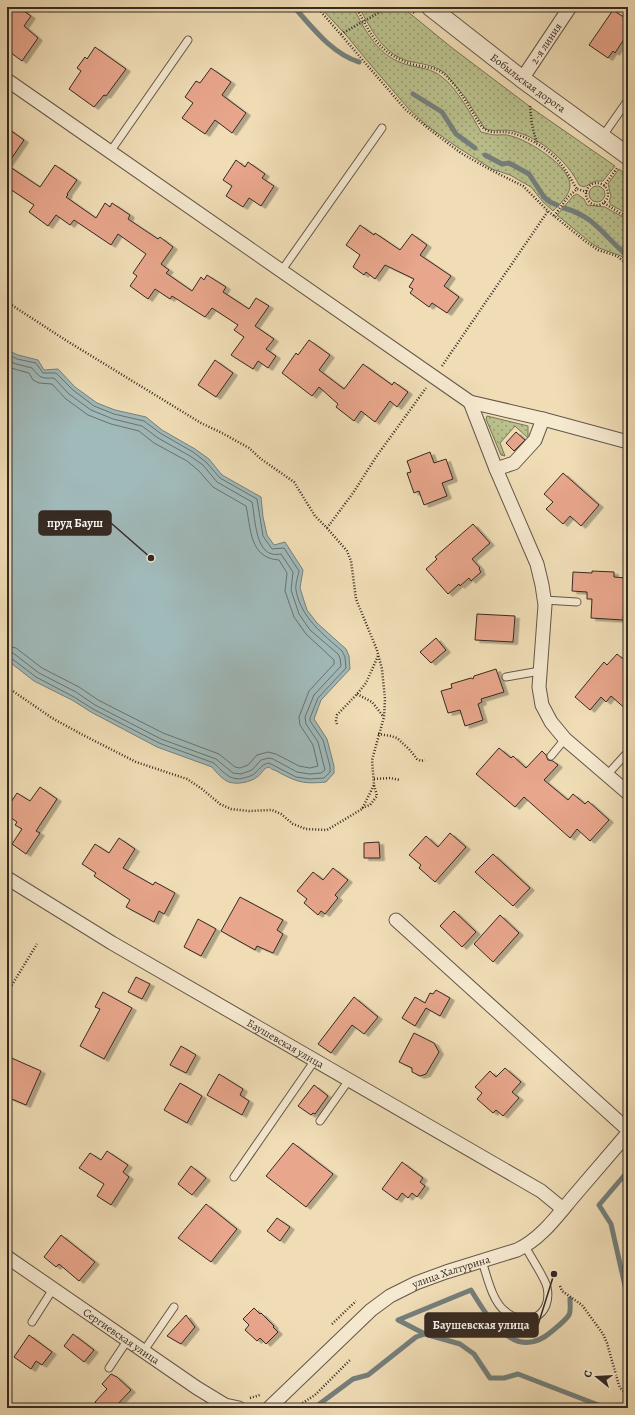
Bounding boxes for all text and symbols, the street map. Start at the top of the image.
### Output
street label: 2-я линия [527,20,565,67]
street label: Бобыльская дорога [487,50,569,117]
callout: пруд Бауш [39,511,111,535]
text: пруд Бауш [47,515,103,531]
street label: Баушевская улица [244,1016,327,1072]
street label: улица Халтурина [408,1252,493,1292]
street label: Сергиевская улица [80,1305,163,1368]
callout: Баушевская улица [425,1313,538,1337]
text: Баушевская улица [432,1317,530,1333]
north arrow [577,1357,617,1397]
text: С [580,1368,596,1380]

